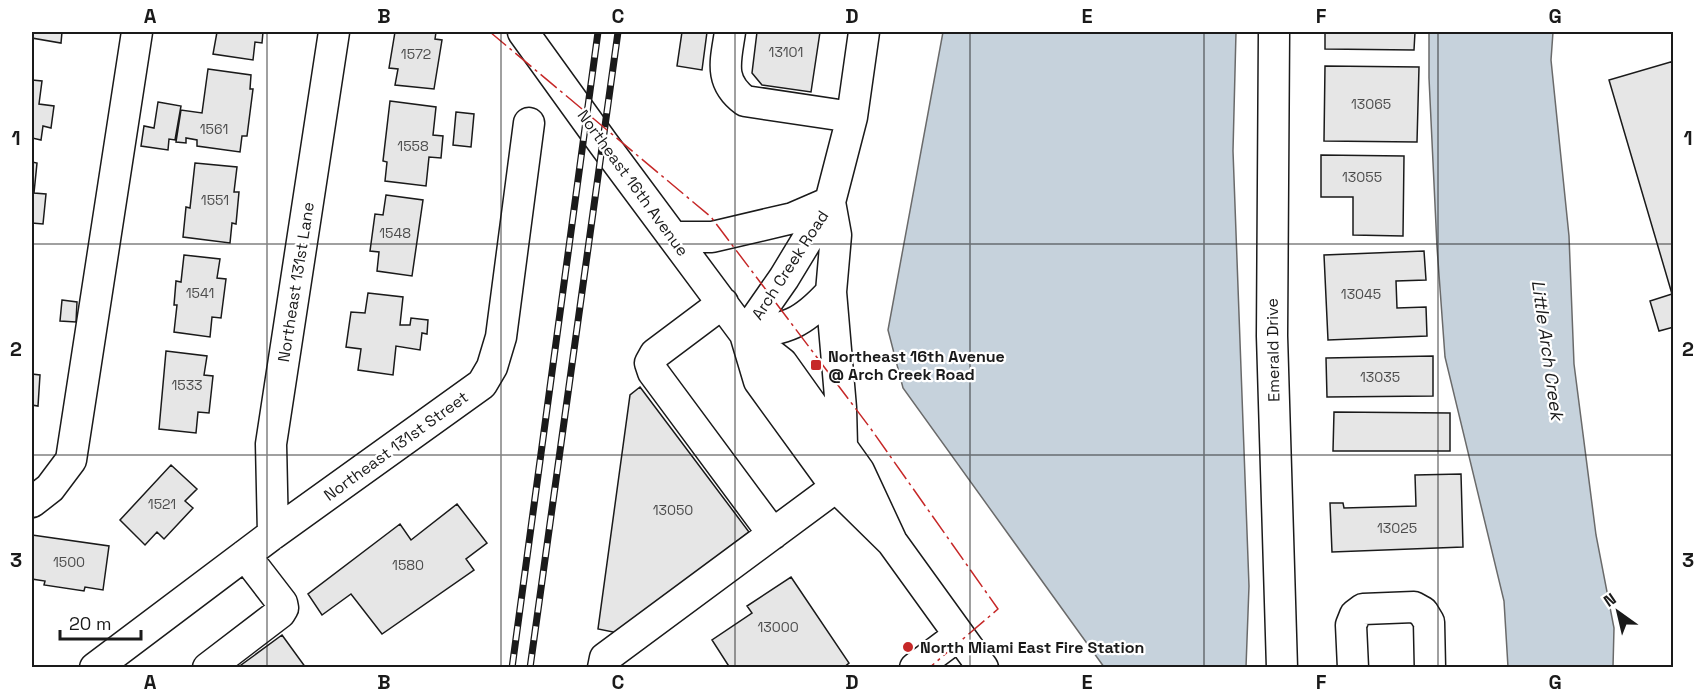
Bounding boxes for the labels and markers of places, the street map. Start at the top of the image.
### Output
place label: Northeast 16th Avenue @ Arch Creek Road [828,346,1005,385]
marker: Northeast 16th Avenue @ Arch Creek Road [809,358,823,372]
place label: North Miami East Fire Station [920,637,1144,658]
marker: North Miami East Fire Station [901,640,915,654]

